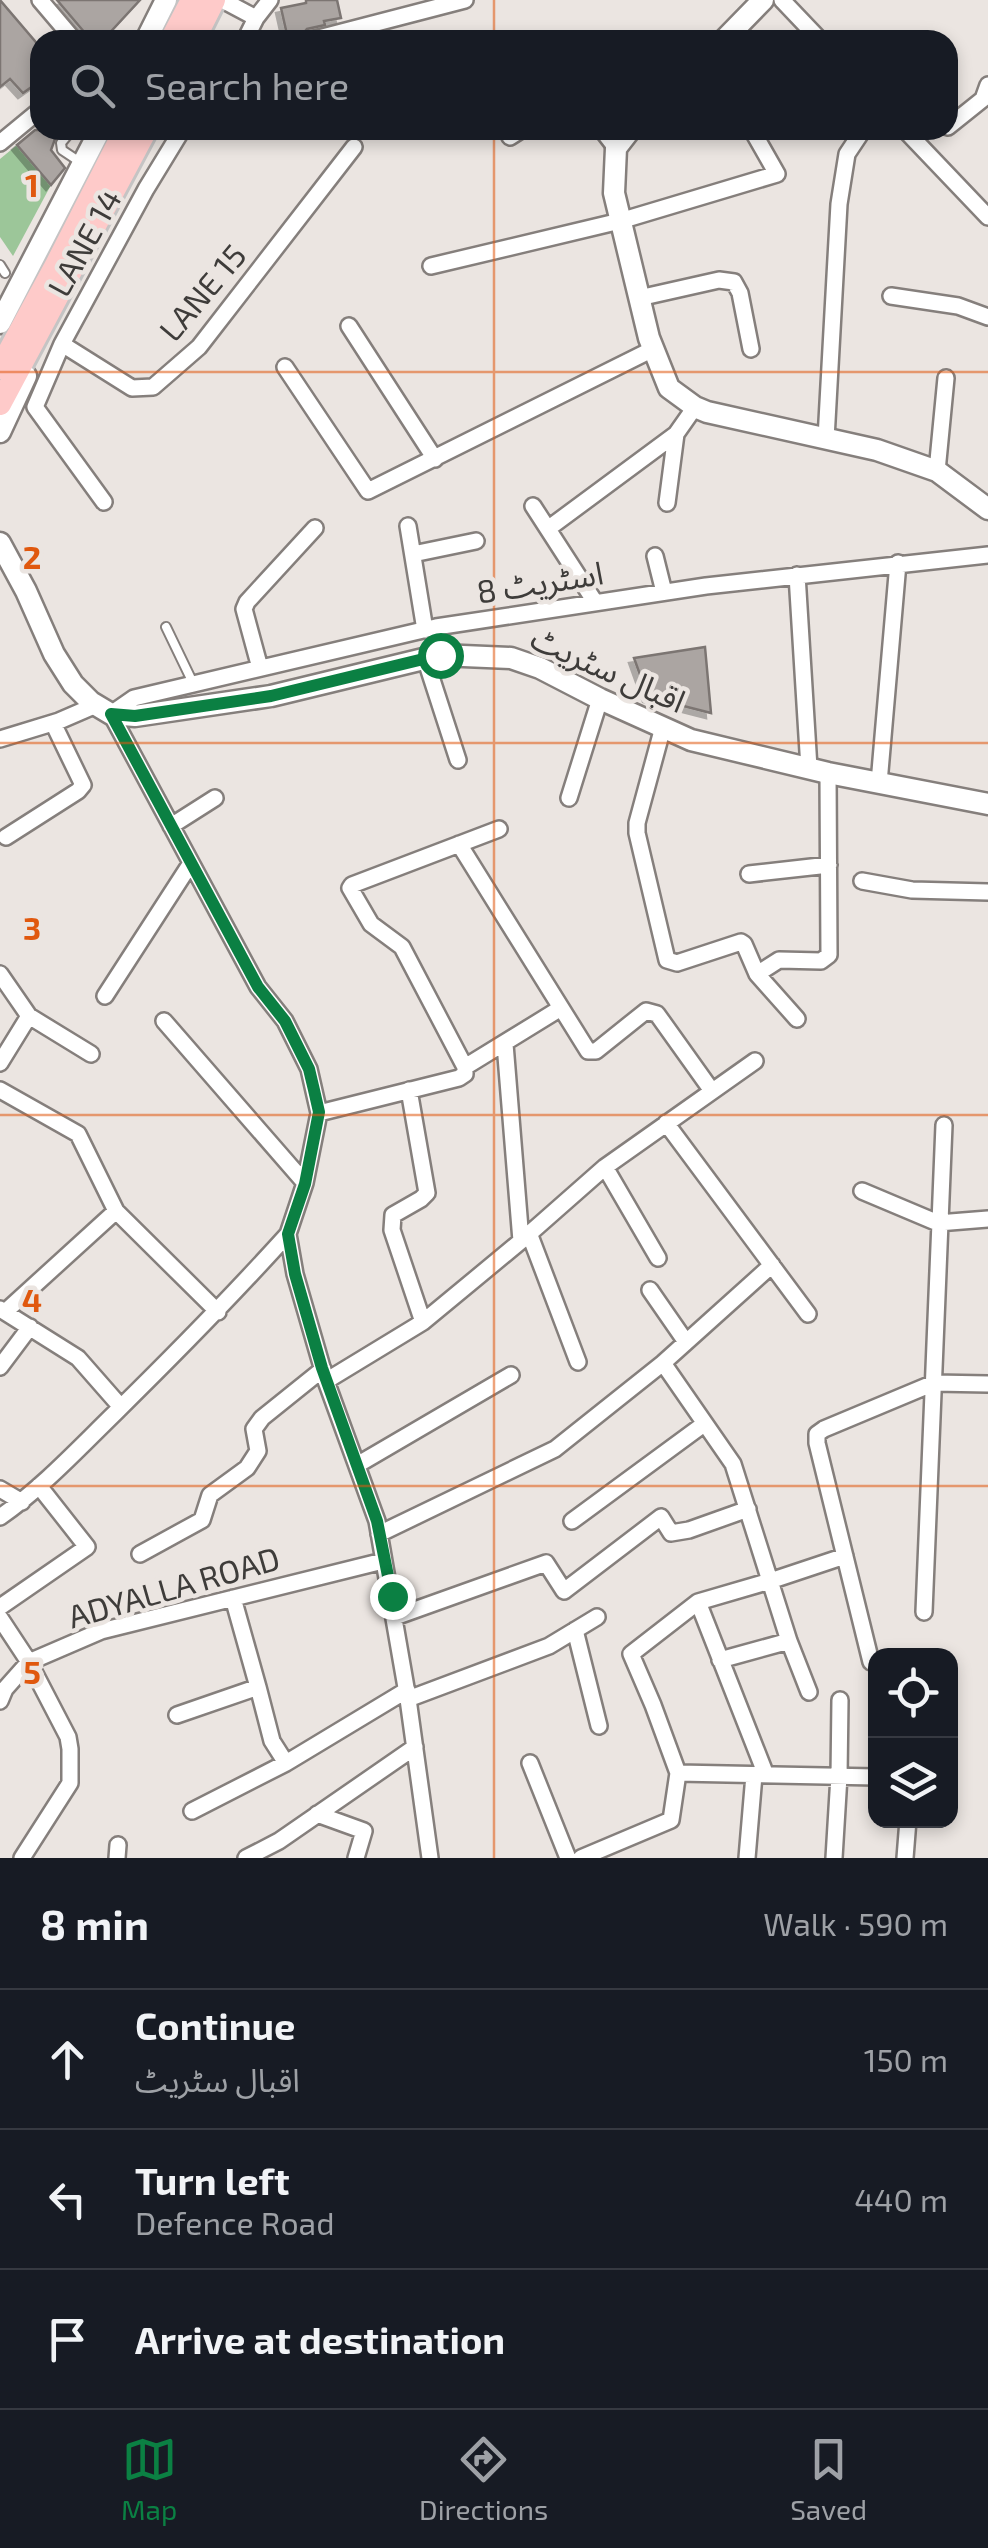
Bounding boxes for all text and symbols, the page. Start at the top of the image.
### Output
search box [30,30,958,140]
icon: search [65,58,120,113]
text: Search here [145,62,349,108]
text: 1 [25,165,39,203]
street label: LANE 14 [38,182,128,302]
street label: LANE 15 [150,236,253,348]
text: 2 [23,537,41,575]
street label: اسٹریٹ 8 [474,552,606,612]
street label: اقبال سٹریٹ [525,617,692,721]
route start [418,633,464,679]
text: 3 [23,908,41,946]
text: 4 [22,1280,42,1318]
street label: ADYALLA ROAD [63,1538,284,1634]
route end [370,1574,416,1620]
map controls [868,1648,958,1828]
button: locate [868,1648,958,1738]
text: 5 [23,1652,41,1690]
button: layers [868,1738,958,1828]
text: 8 min [40,1898,149,1948]
text: Walk · 590 m [763,1904,948,1942]
text: Continue [135,2002,295,2048]
icon: ahead [40,2032,95,2087]
text: 150 m [864,2040,948,2078]
text: اقبال سٹریٹ [135,2060,300,2098]
text: Turn left [135,2157,290,2203]
icon: left [40,2172,95,2227]
text: 440 m [854,2180,948,2218]
text: Defence Road [135,2203,335,2241]
icon: arrive [40,2312,95,2367]
text: Arrive at destination [135,2316,505,2362]
tab: Map [121,2432,177,2526]
tab: Directions [419,2432,548,2526]
tab: Saved [790,2432,867,2526]

